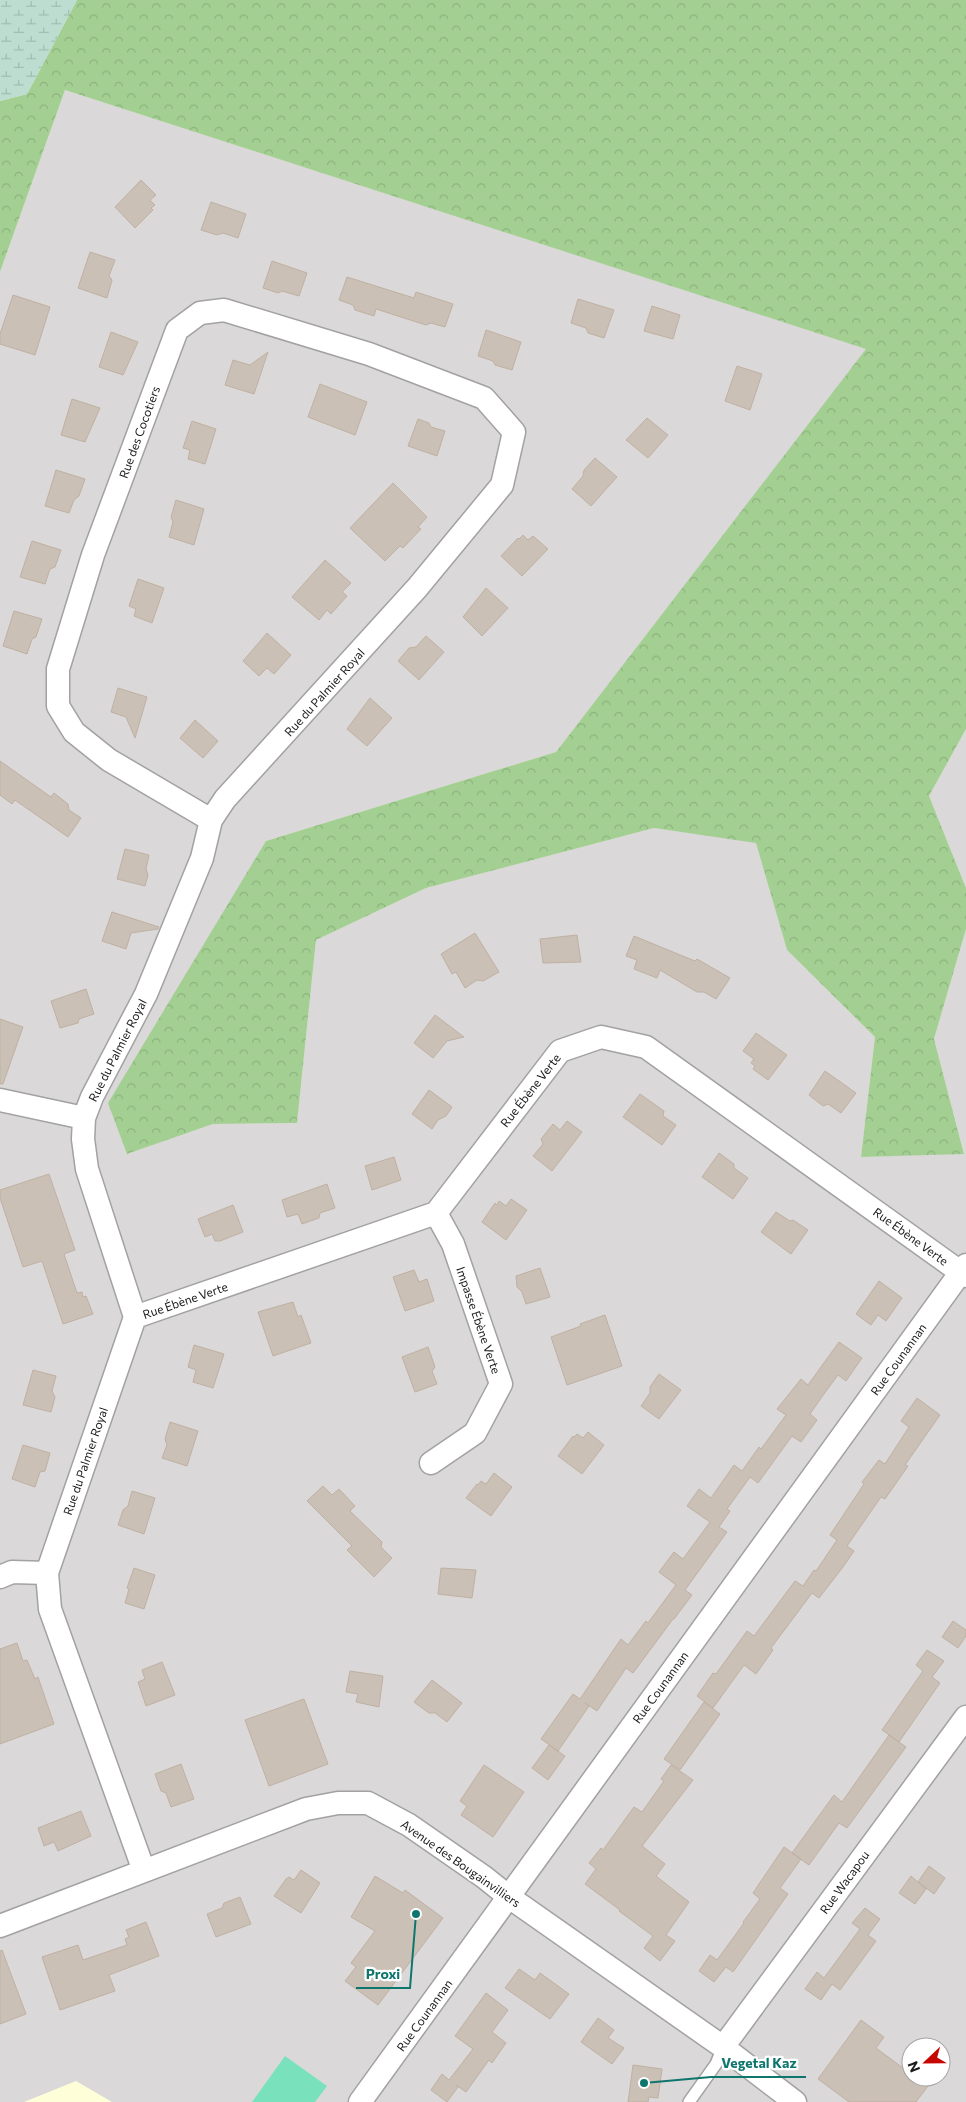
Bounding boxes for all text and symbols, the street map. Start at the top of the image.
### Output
street label: Rue des Cocotiers [116,384,162,480]
street label: Rue du Palmier Royal [281,645,367,739]
street label: Rue du Palmier Royal [85,996,149,1104]
street label: Rue Ébène Verte [497,1051,563,1129]
street label: Rue Ébène Verte [871,1204,951,1268]
street label: Impasse Ébène Verte [454,1265,504,1375]
street label: Rue Ébène Verte [141,1279,229,1321]
street label: Rue Counannan [867,1320,929,1398]
street label: Rue du Palmier Royal [60,1405,110,1517]
street label: Rue Counannan [629,1648,691,1726]
street label: Avenue des Bougainvilliers [399,1816,523,1910]
street label: Rue Wacapou [816,1848,872,1916]
callout: Proxi [356,1959,410,1988]
text: Proxi [366,1965,400,1982]
street label: Rue Counannan [393,1976,455,2054]
north arrow [901,2037,951,2087]
callout: Vegetal Kaz [711,2048,806,2077]
text: Vegetal Kaz [721,2054,797,2071]
text: N [904,2059,923,2075]

